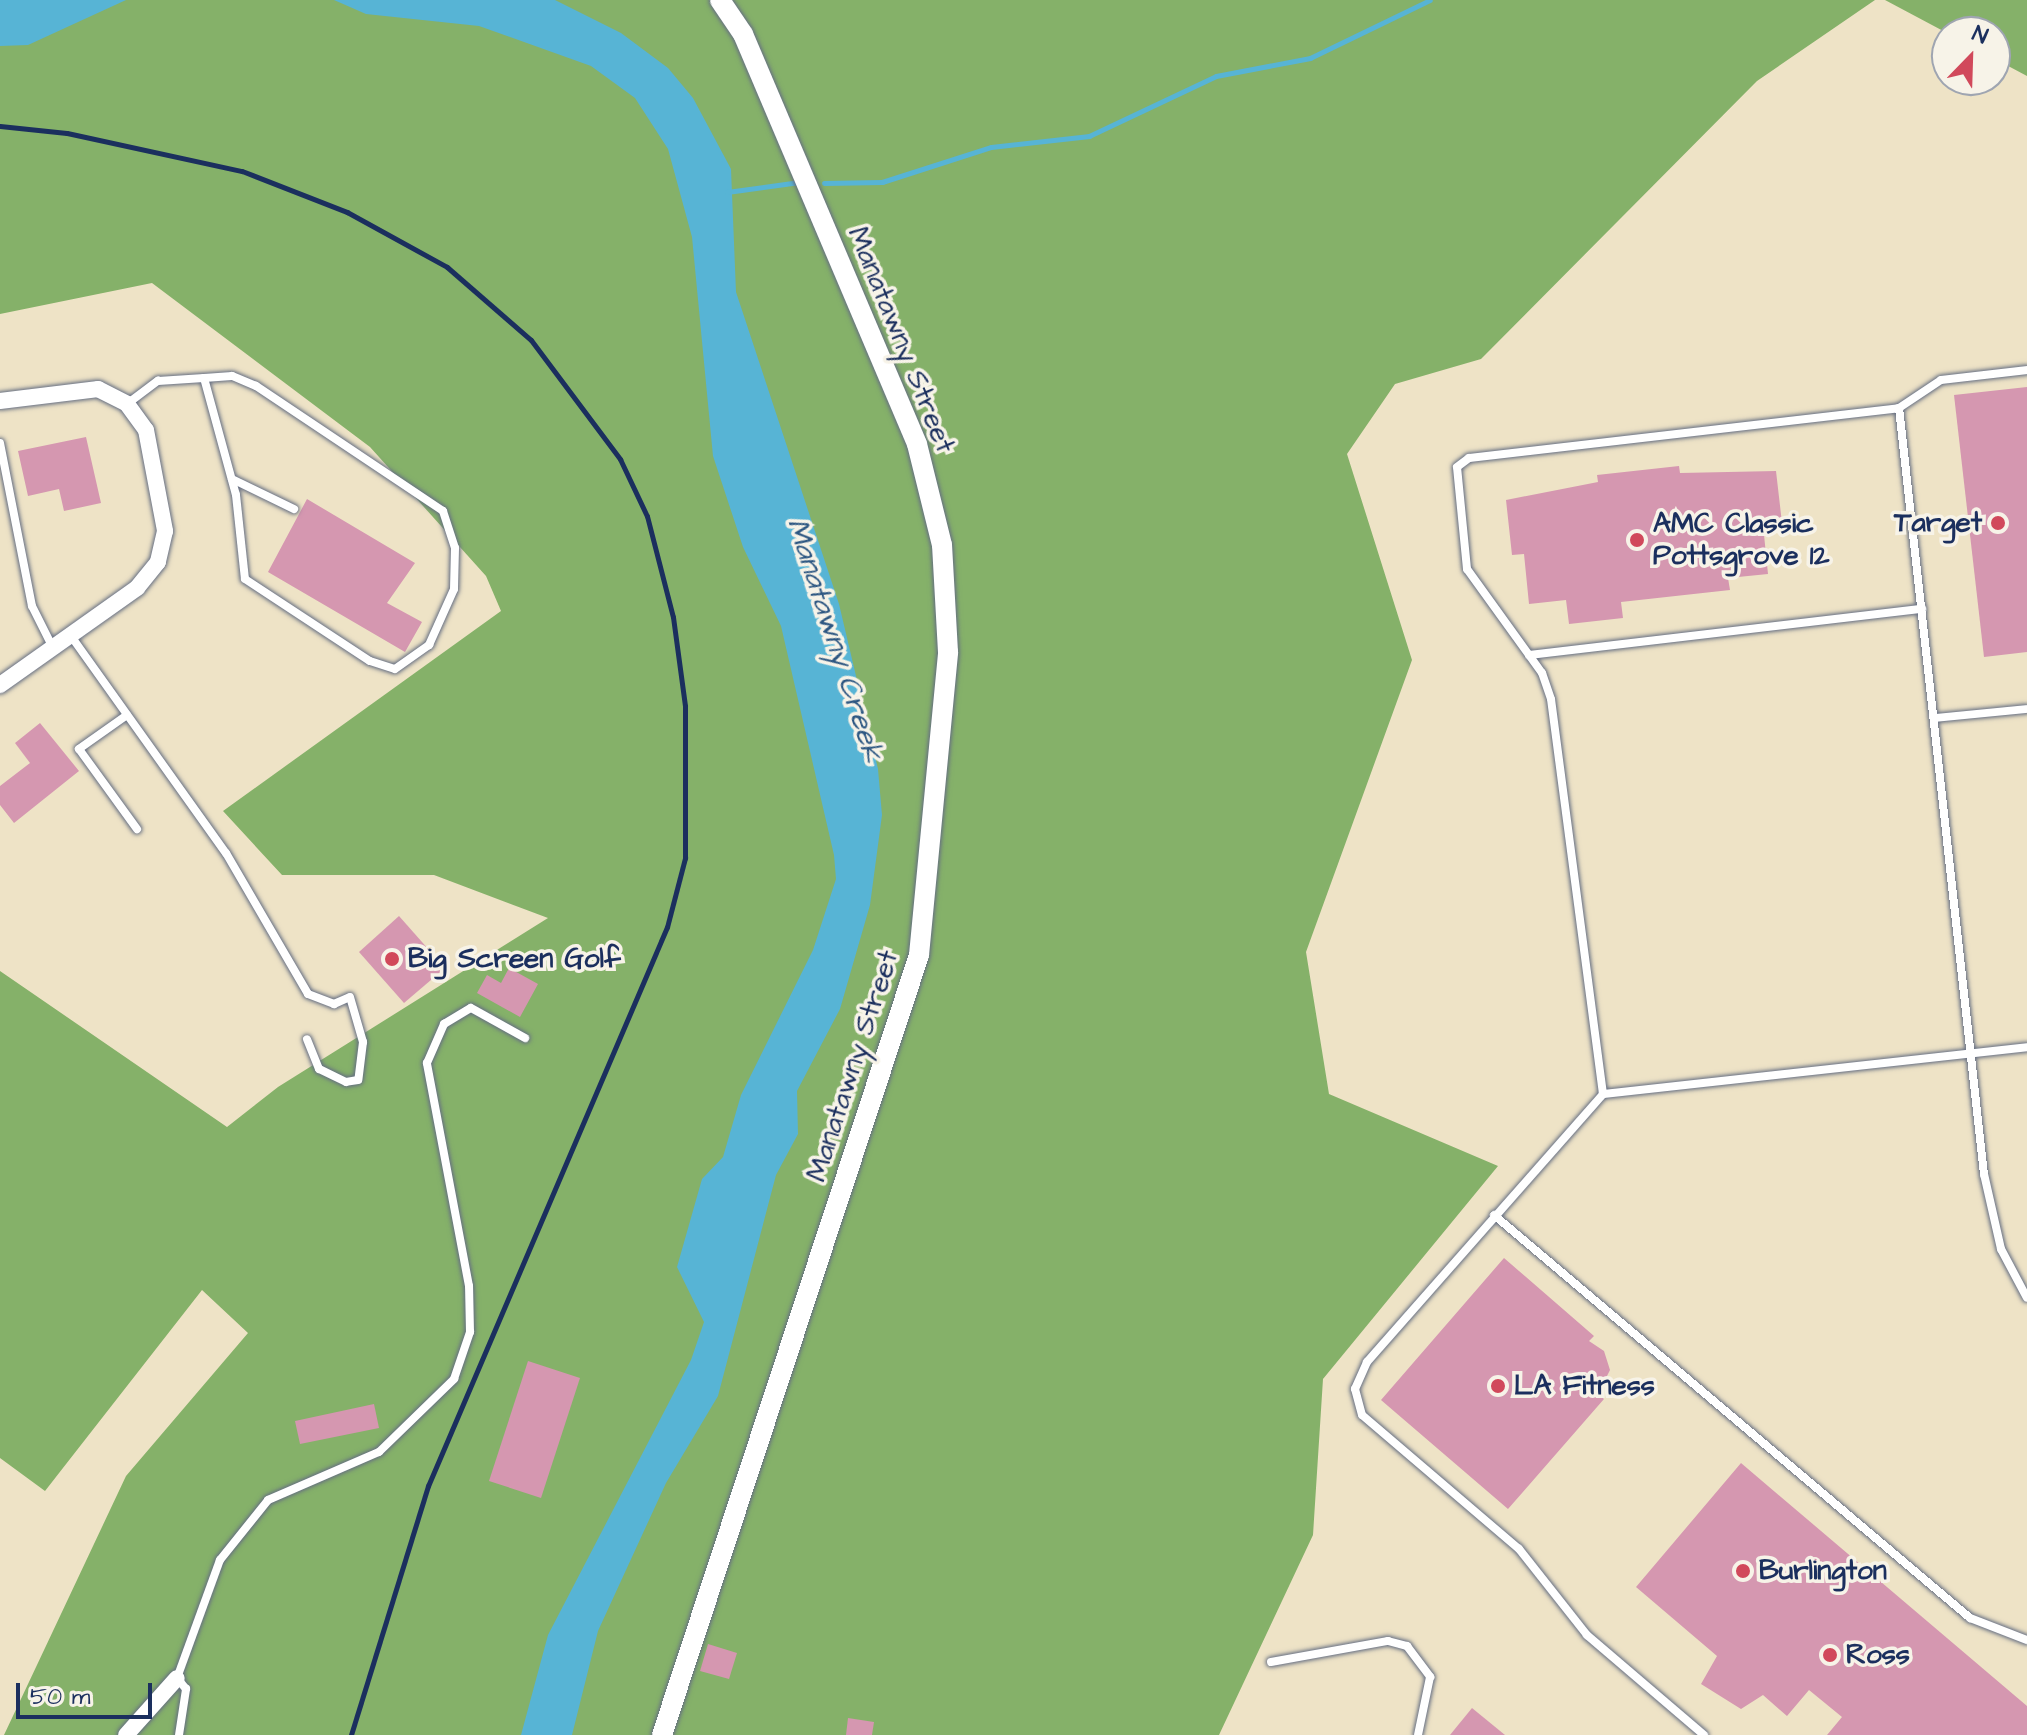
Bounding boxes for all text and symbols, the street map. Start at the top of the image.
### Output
north arrow [1931,16,2011,96]
text: N [1967,18,1992,52]
street label: Manatawny Street [840,222,962,458]
place label: Target [1894,506,1982,540]
place label: AMC Classic Pottsgrove 12 [1653,507,1829,573]
water label: Manatawny Creek [779,514,891,766]
marker: Target [1989,514,2007,532]
marker: AMC Classic Pottsgrove 12 [1628,531,1646,549]
place label: Big Screen Golf [408,942,621,976]
street label: Manatawny Street [800,946,906,1186]
marker: Big Screen Golf [383,950,401,968]
place label: LA Fitness [1514,1369,1655,1403]
marker: LA Fitness [1489,1377,1507,1395]
place label: Burlington [1759,1554,1887,1588]
marker: Burlington [1734,1562,1752,1580]
place label: Ross [1846,1638,1910,1672]
marker: Ross [1821,1646,1839,1664]
scale bar [20,1667,156,1717]
text: 50 m [30,1680,90,1714]

